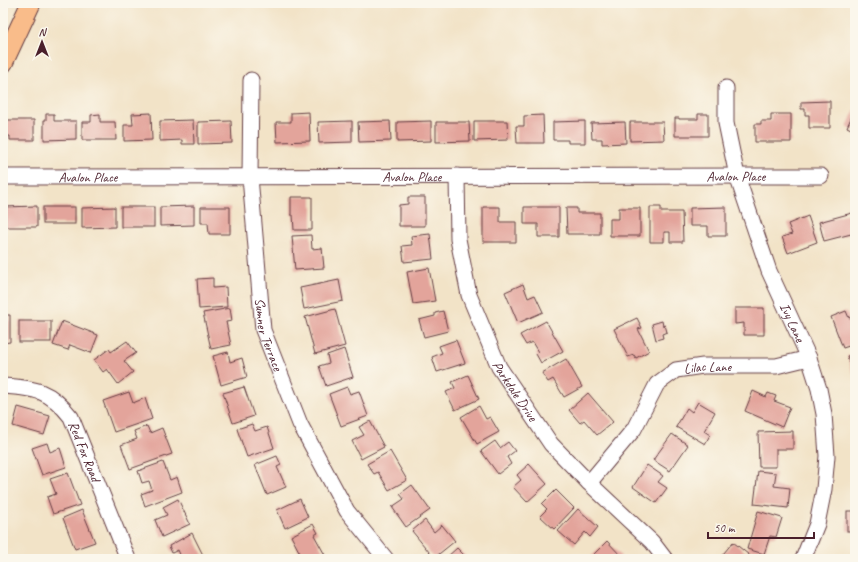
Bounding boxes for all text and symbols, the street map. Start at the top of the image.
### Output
north arrow [22,22,62,62]
text: N [39,25,48,39]
street label: Avalon Place [383,168,443,186]
street label: Avalon Place [707,168,767,185]
street label: Avalon Place [59,169,119,186]
street label: Sumner Terrace [251,297,287,375]
street label: Ivy Lane [776,300,809,346]
street label: Lilac Lane [682,358,733,378]
street label: Parkdale Drive [489,359,542,426]
street label: Red Fox Road [65,419,105,486]
scale bar [708,514,814,540]
text: 50 m [714,520,736,536]

